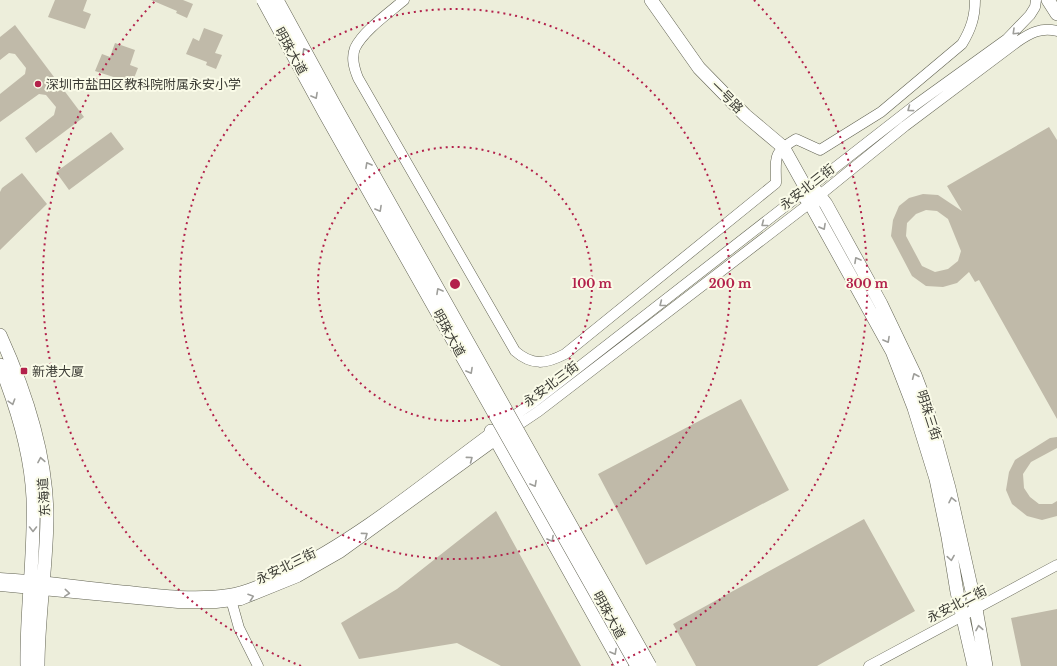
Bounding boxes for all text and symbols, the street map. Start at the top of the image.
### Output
street label: 明珠大道 [271,24,311,78]
one-way arrow [1012,27,1020,35]
one-way arrow [302,48,310,56]
place label: 深圳市盐田区教科院附属永安小学 [46,76,241,93]
street label: 一号路 [707,77,747,117]
marker: 深圳市盐田区教科院附属永安小学 [33,79,43,89]
one-way arrow [311,91,318,99]
one-way arrow [908,104,915,111]
street label: 永安北三街 [776,160,838,214]
one-way arrow [366,162,373,169]
one-way arrow [374,205,382,212]
one-way arrow [762,219,769,226]
one-way arrow [818,223,825,230]
one-way arrow [854,257,862,264]
text: 100 m [572,276,613,291]
text: 200 m [709,276,752,291]
text: 300 m [846,276,889,291]
centre of rings [448,277,462,291]
one-way arrow [436,287,443,295]
one-way arrow [659,299,666,306]
street label: 明珠大道 [429,306,469,360]
one-way arrow [882,336,889,343]
street label: 永安北三街 [520,358,582,410]
place label: 新港大厦 [32,363,84,380]
marker: 新港大厦 [19,366,29,376]
one-way arrow [466,367,473,374]
one-way arrow [912,372,920,379]
street label: 明珠三街 [913,388,945,442]
one-way arrow [7,398,16,405]
one-way arrow [466,456,473,463]
one-way arrow [37,457,45,463]
street label: 东海道 [34,477,54,517]
one-way arrow [530,480,537,487]
one-way arrow [948,497,957,504]
one-way arrow [29,526,37,532]
one-way arrow [361,533,368,540]
one-way arrow [547,535,554,542]
street label: 永安北三街 [253,544,319,588]
one-way arrow [946,555,955,561]
street label: 永安北二街 [924,582,990,626]
one-way arrow [64,588,70,597]
street label: 明珠大道 [589,588,629,642]
one-way arrow [248,593,255,602]
one-way arrow [975,624,984,631]
one-way arrow [610,648,617,656]

